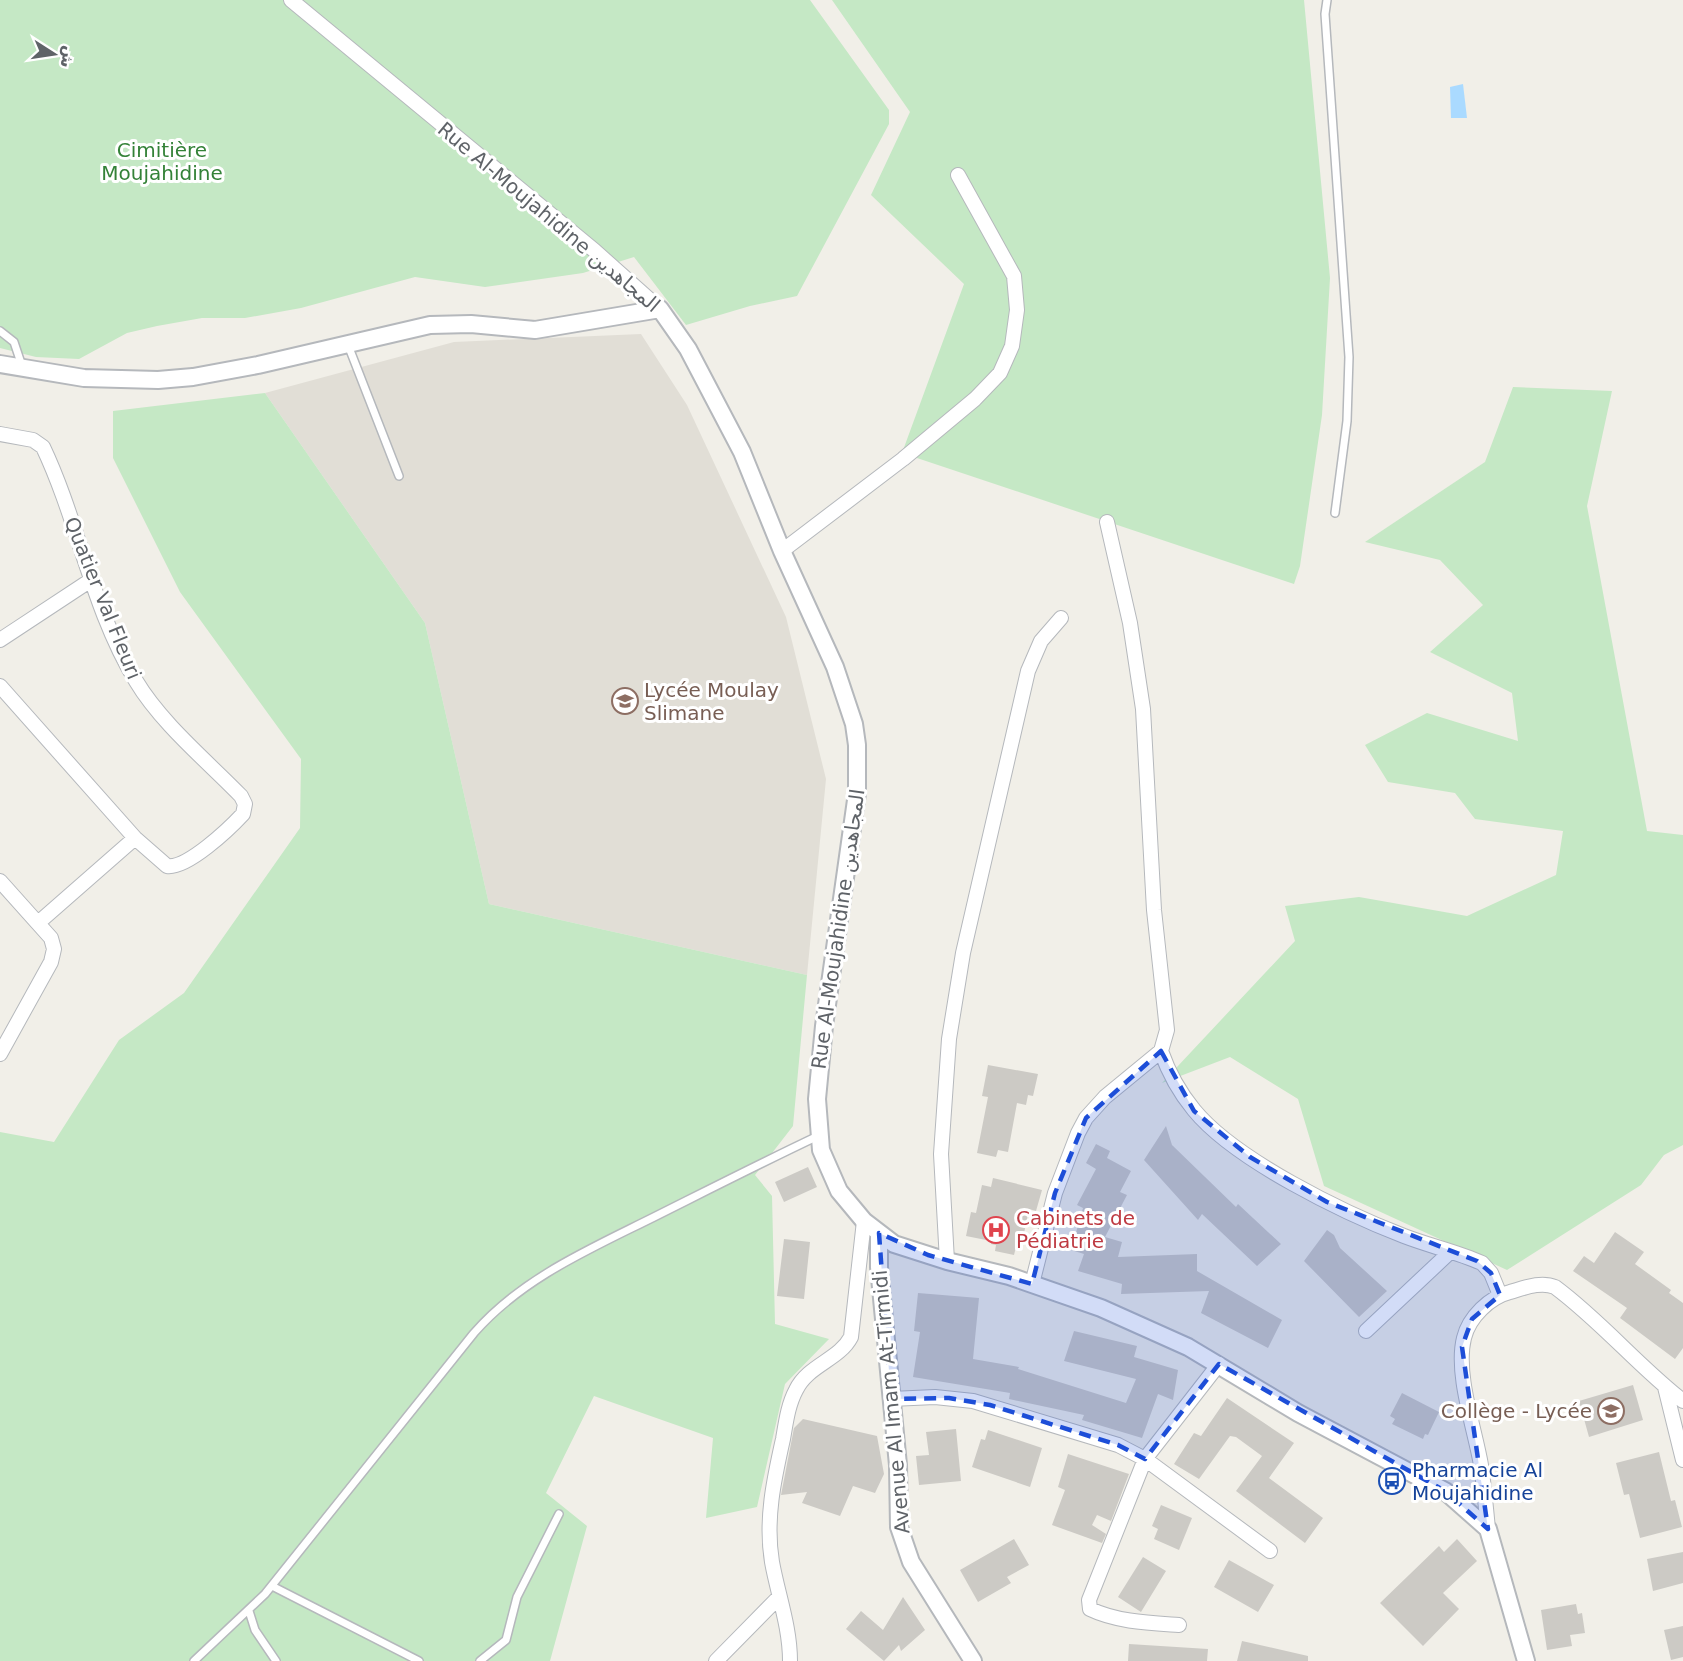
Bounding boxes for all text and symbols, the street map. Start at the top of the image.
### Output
north arrow [24,24,84,84]
text: ش [57,44,80,70]
street label: Rue Al-Moujahidine المجاهدين [433,117,665,317]
park label: Cimitière Moujahidine [101,138,223,185]
street label: Quatier Val Fleuri [59,513,147,683]
place label: Lycée Moulay Slimane [644,678,779,725]
school or university icon: Lycée Moulay Slimane [610,686,640,716]
street label: Rue Al-Moujahidine المجاهدين [806,787,870,1071]
place label: Cabinets de Pédiatrie [1016,1206,1135,1253]
hospital icon: Cabinets de Pédiatrie [981,1215,1011,1245]
street label: Avenue Al Imam At-Tirmidi [868,1269,914,1535]
school or university icon: Collège - Lycée [1596,1396,1626,1426]
place label: Collège - Lycée [1441,1399,1592,1423]
place label: Pharmacie Al Moujahidine [1412,1458,1543,1505]
bus stop icon: Pharmacie Al Moujahidine [1377,1466,1407,1496]

